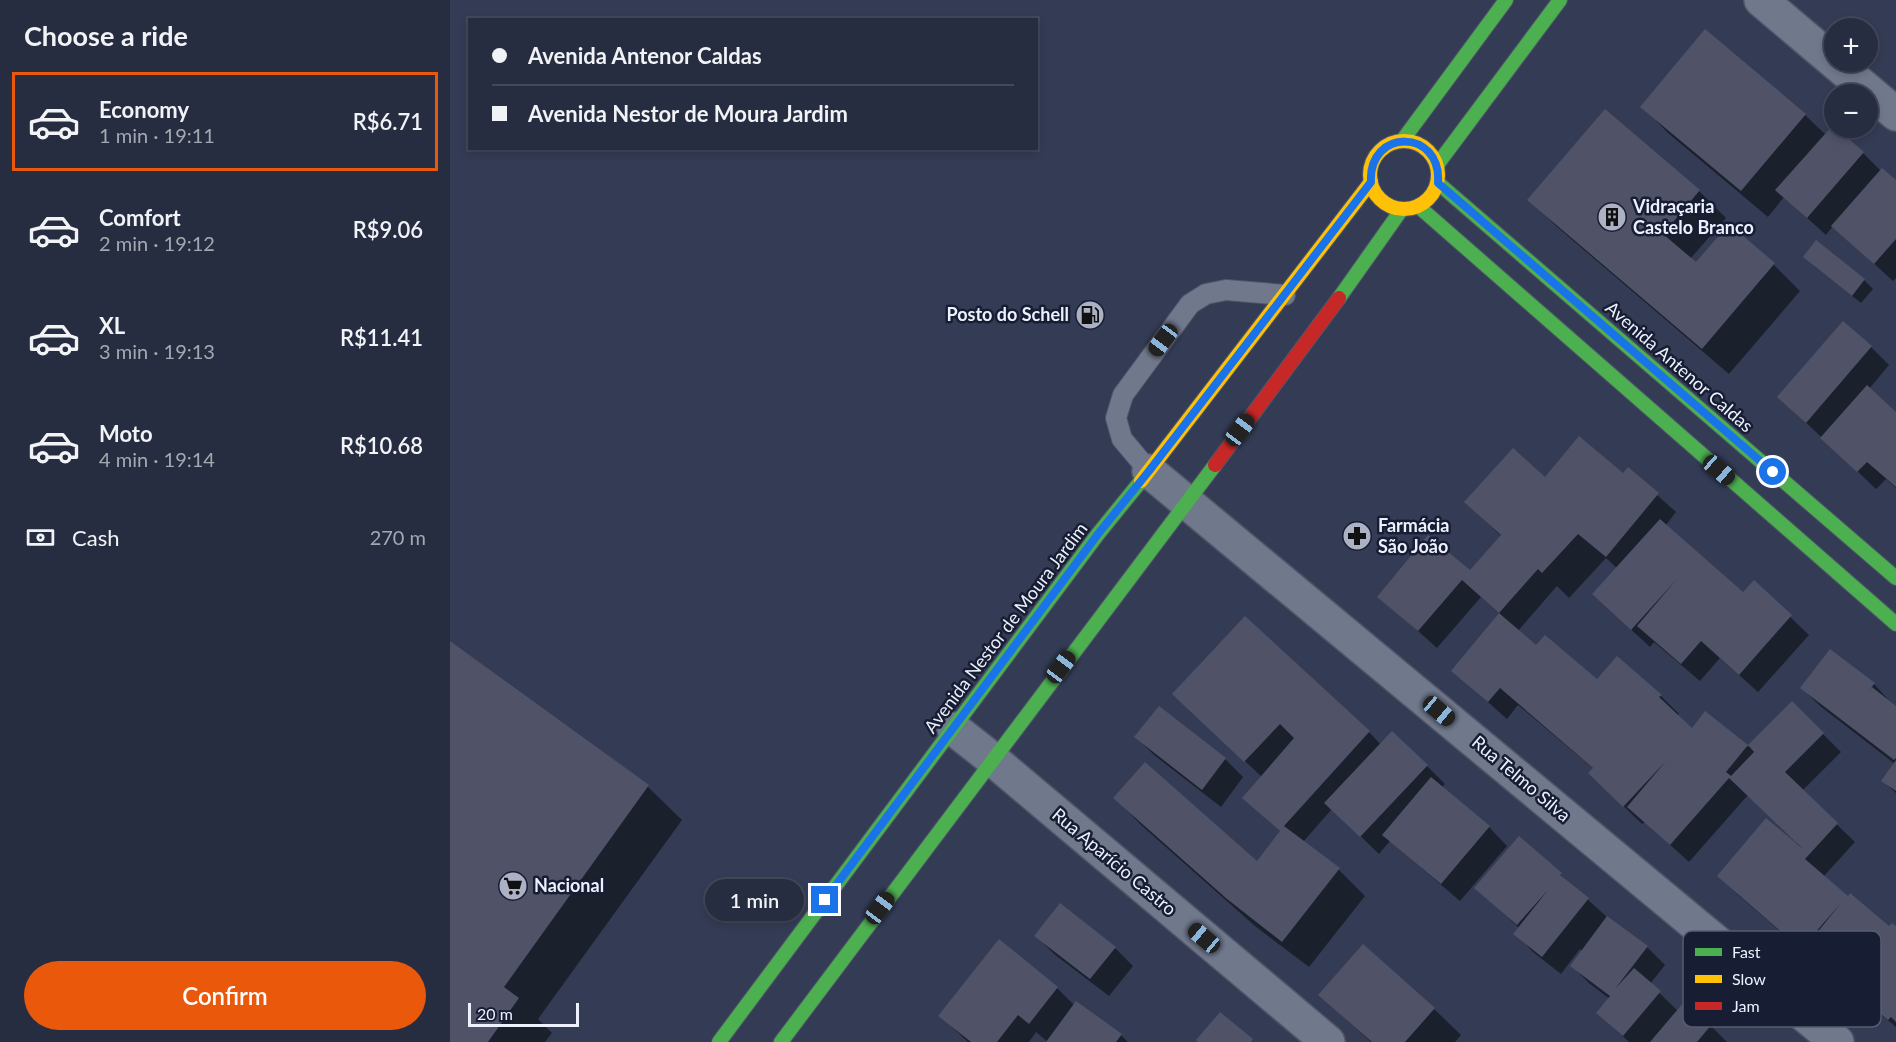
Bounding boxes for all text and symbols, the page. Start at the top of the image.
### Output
map controls [1824,18,1878,138]
button: + [1824,18,1878,72]
text: Choose a ride [24,19,188,52]
text: Avenida Antenor Caldas [528,42,762,69]
button: − [1824,84,1878,138]
icon: car [27,95,81,149]
text: Economy [99,96,189,123]
text: Avenida Nestor de Moura Jardim [528,100,848,127]
text: R$6.71 [353,108,423,135]
text: 1 min · 19:11 [99,123,215,147]
place label: Vidraçaria Castelo Branco [1632,195,1754,238]
building icon: Vidraçaria Castelo Branco [1596,201,1628,233]
icon: car [27,203,81,257]
text: Comfort [99,204,181,231]
text: R$9.06 [353,216,423,243]
text: 2 min · 19:12 [99,231,215,255]
street label: Avenida Antenor Caldas [1601,296,1758,436]
fuel station icon: Posto do Schell [1074,299,1106,331]
place label: Posto do Schell [947,303,1069,325]
icon: car [27,311,81,365]
text: XL [99,312,125,339]
car [1145,320,1181,360]
text: R$11.41 [340,324,423,351]
text: 3 min · 19:13 [99,339,215,363]
car [1222,410,1258,450]
icon: car [27,419,81,473]
text: Moto [99,420,153,447]
text: R$10.68 [340,432,423,459]
text: 4 min · 19:14 [99,447,215,471]
car [1700,451,1738,489]
route start [1759,458,1786,485]
place label: Farmácia São João [1378,514,1449,557]
street label: Avenida Nestor de Moura Jardim [919,518,1092,737]
pharmacy icon: Farmácia São João [1341,520,1373,552]
icon: cash [24,521,57,554]
text: Cash [72,524,119,551]
text: 270 m [370,525,426,549]
car [1043,647,1079,687]
car [1419,693,1459,729]
street label: Rua Telmo Silva [1468,731,1575,826]
street label: Rua Aparício Castro [1048,803,1181,920]
supermarket icon: Nacional [497,870,529,902]
place label: Nacional [534,874,604,896]
callout: 1 min [705,879,804,921]
route end [811,886,838,913]
text: 1 min [730,888,779,912]
car [862,888,898,928]
car [1184,920,1224,956]
legend [1683,931,1881,1027]
text: Fast [1732,942,1761,961]
button: Confirm [24,961,426,1030]
text: Slow [1732,969,1766,988]
text: Jam [1732,996,1760,1015]
scale bar [468,1000,579,1028]
text: 20 m [477,1004,513,1023]

